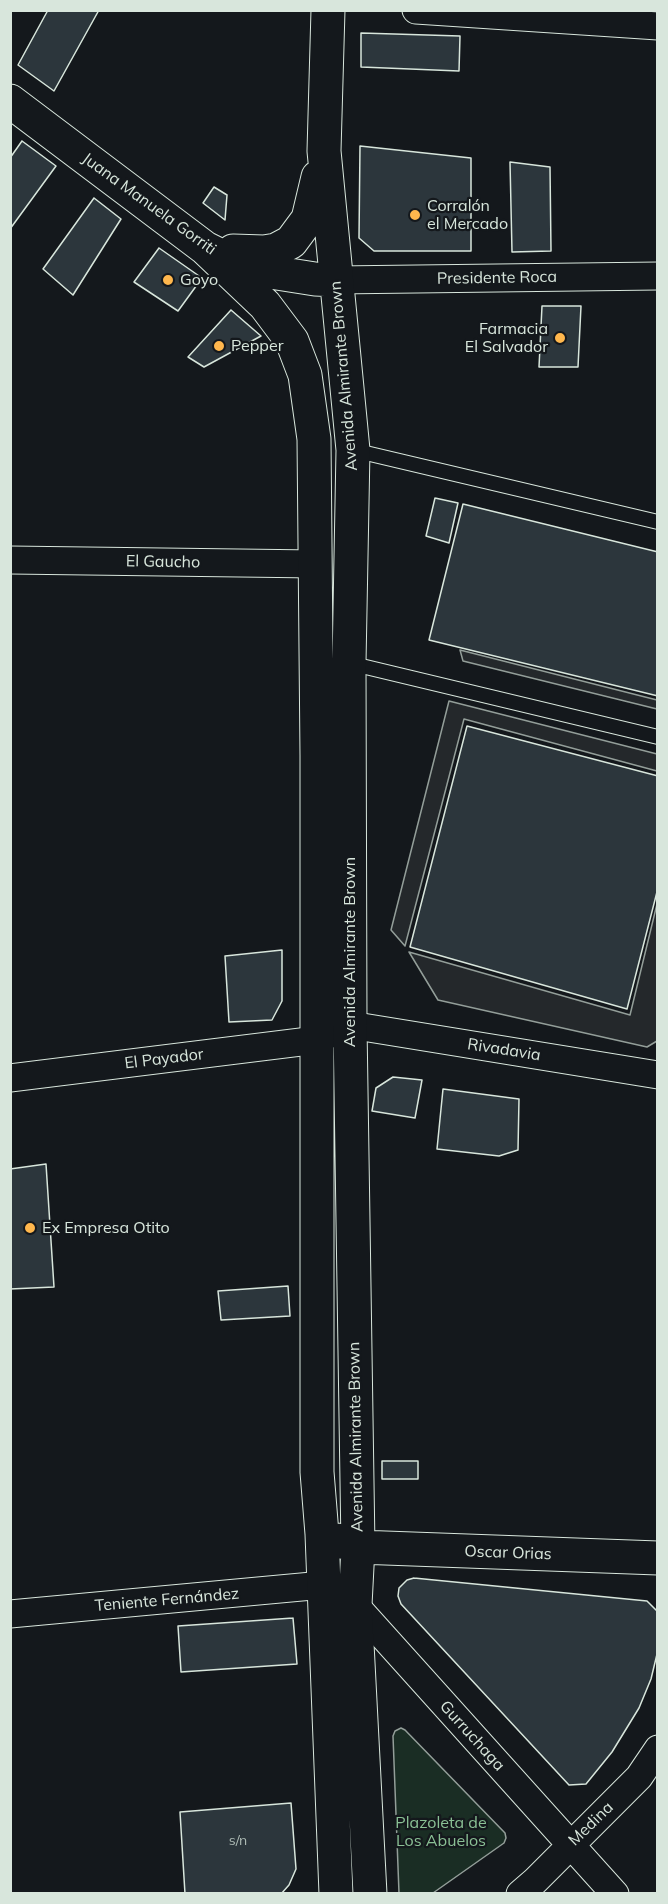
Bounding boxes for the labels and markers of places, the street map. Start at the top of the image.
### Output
place label: Corralón el Mercado [427,196,508,234]
marker: Corralón el Mercado [408,208,422,222]
place label: Goyo [180,270,218,290]
marker: Goyo [161,273,175,287]
place label: Farmacia El Salvador [465,319,548,357]
marker: Farmacia El Salvador [553,331,567,345]
place label: Pepper [231,336,283,356]
marker: Pepper [212,339,226,353]
place label: Ex Empresa Otito [42,1218,170,1238]
marker: Ex Empresa Otito [23,1221,37,1235]

